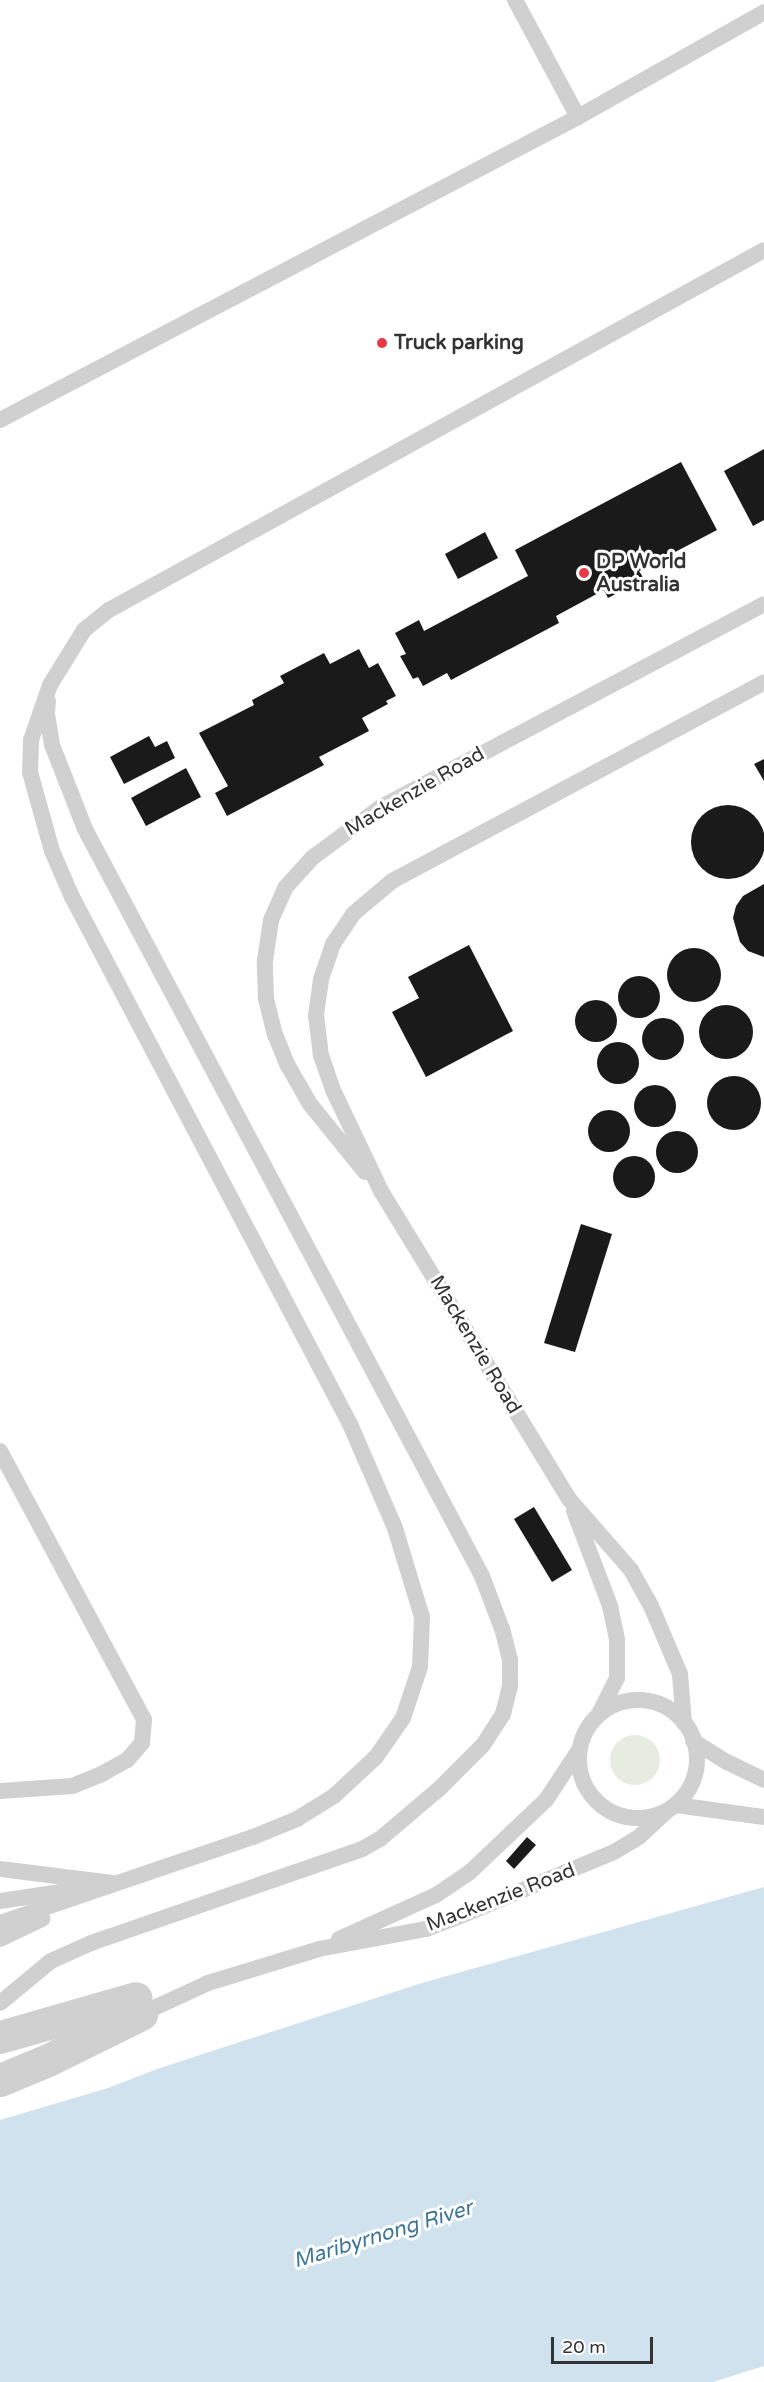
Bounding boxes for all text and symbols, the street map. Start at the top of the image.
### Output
place label: Truck parking [394,331,524,355]
marker: Truck parking [375,336,389,350]
place label: DP World Australia [596,550,686,597]
marker: DP World Australia [577,566,591,580]
street label: Mackenzie Road [341,742,489,842]
street label: Mackenzie Road [424,1271,526,1419]
street label: Mackenzie Road [423,1859,579,1937]
water label: Maribyrnong River [290,2196,476,2274]
scale bar [554,2325,656,2363]
text: 20 m [562,2336,606,2358]

